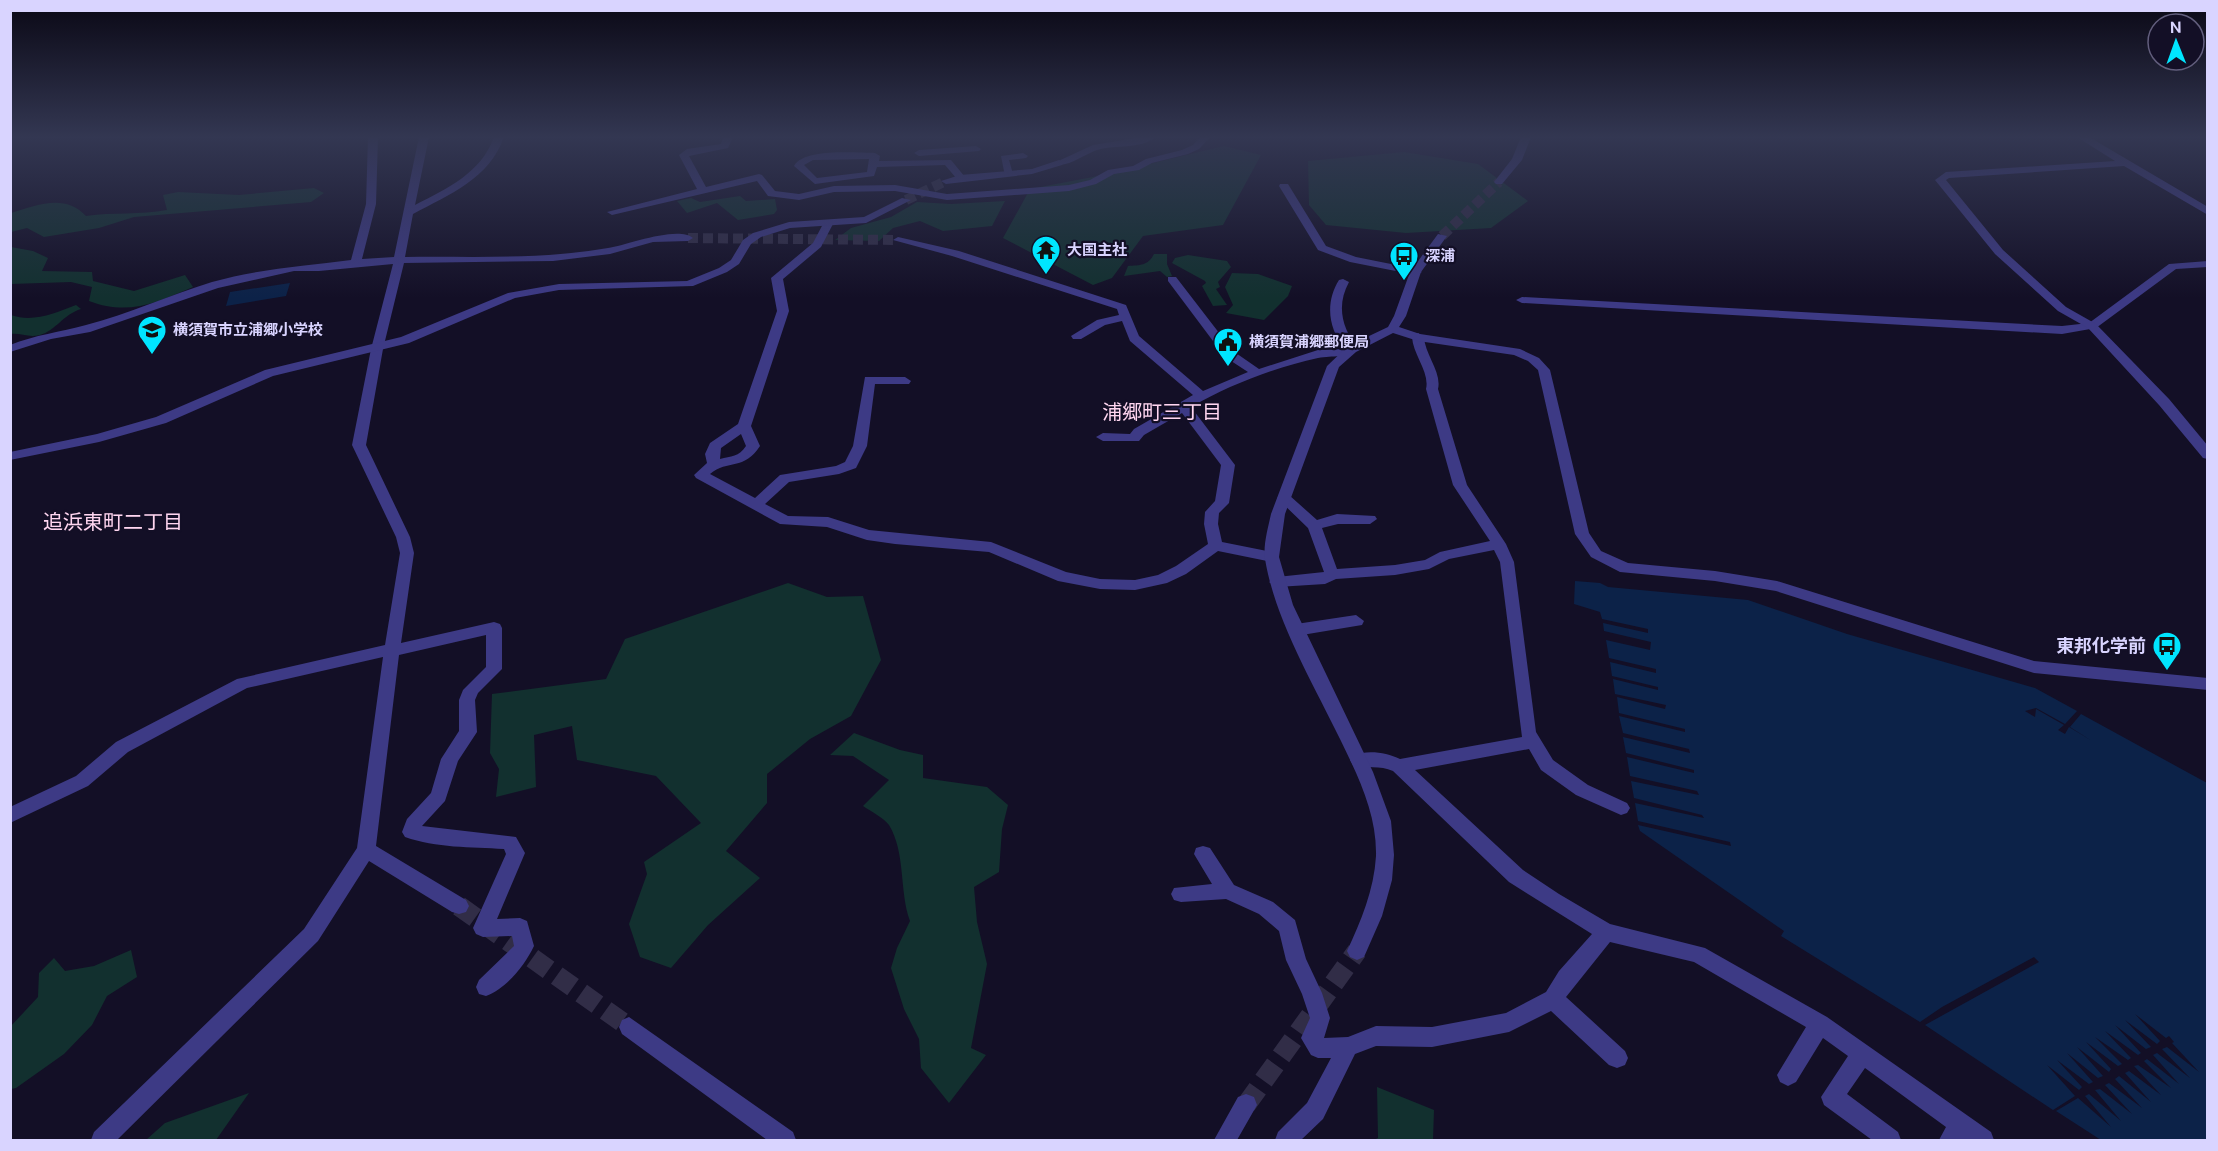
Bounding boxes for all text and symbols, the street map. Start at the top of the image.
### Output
north arrow [2146,12,2206,72]
text: N [2170,17,2182,38]
temple icon: 大国主社 [1030,234,1062,276]
place label: 大国主社 [1067,240,1127,260]
bus stop icon: 深浦 [1388,240,1420,282]
place label: 深浦 [1425,246,1455,266]
school or university icon: 横須賀市立浦郷小学校 [136,314,168,356]
place label: 横須賀市立浦郷小学校 [173,320,323,340]
public building icon: 横須賀浦郷郵便局 [1212,326,1244,368]
place label: 横須賀浦郷郵便局 [1249,332,1369,352]
district label: 浦郷町三丁目 [1102,399,1222,425]
district label: 追浜東町二丁目 [43,509,183,535]
bus stop icon: 東邦化学前 [2151,630,2183,672]
place label: 東邦化学前 [2056,634,2146,658]

